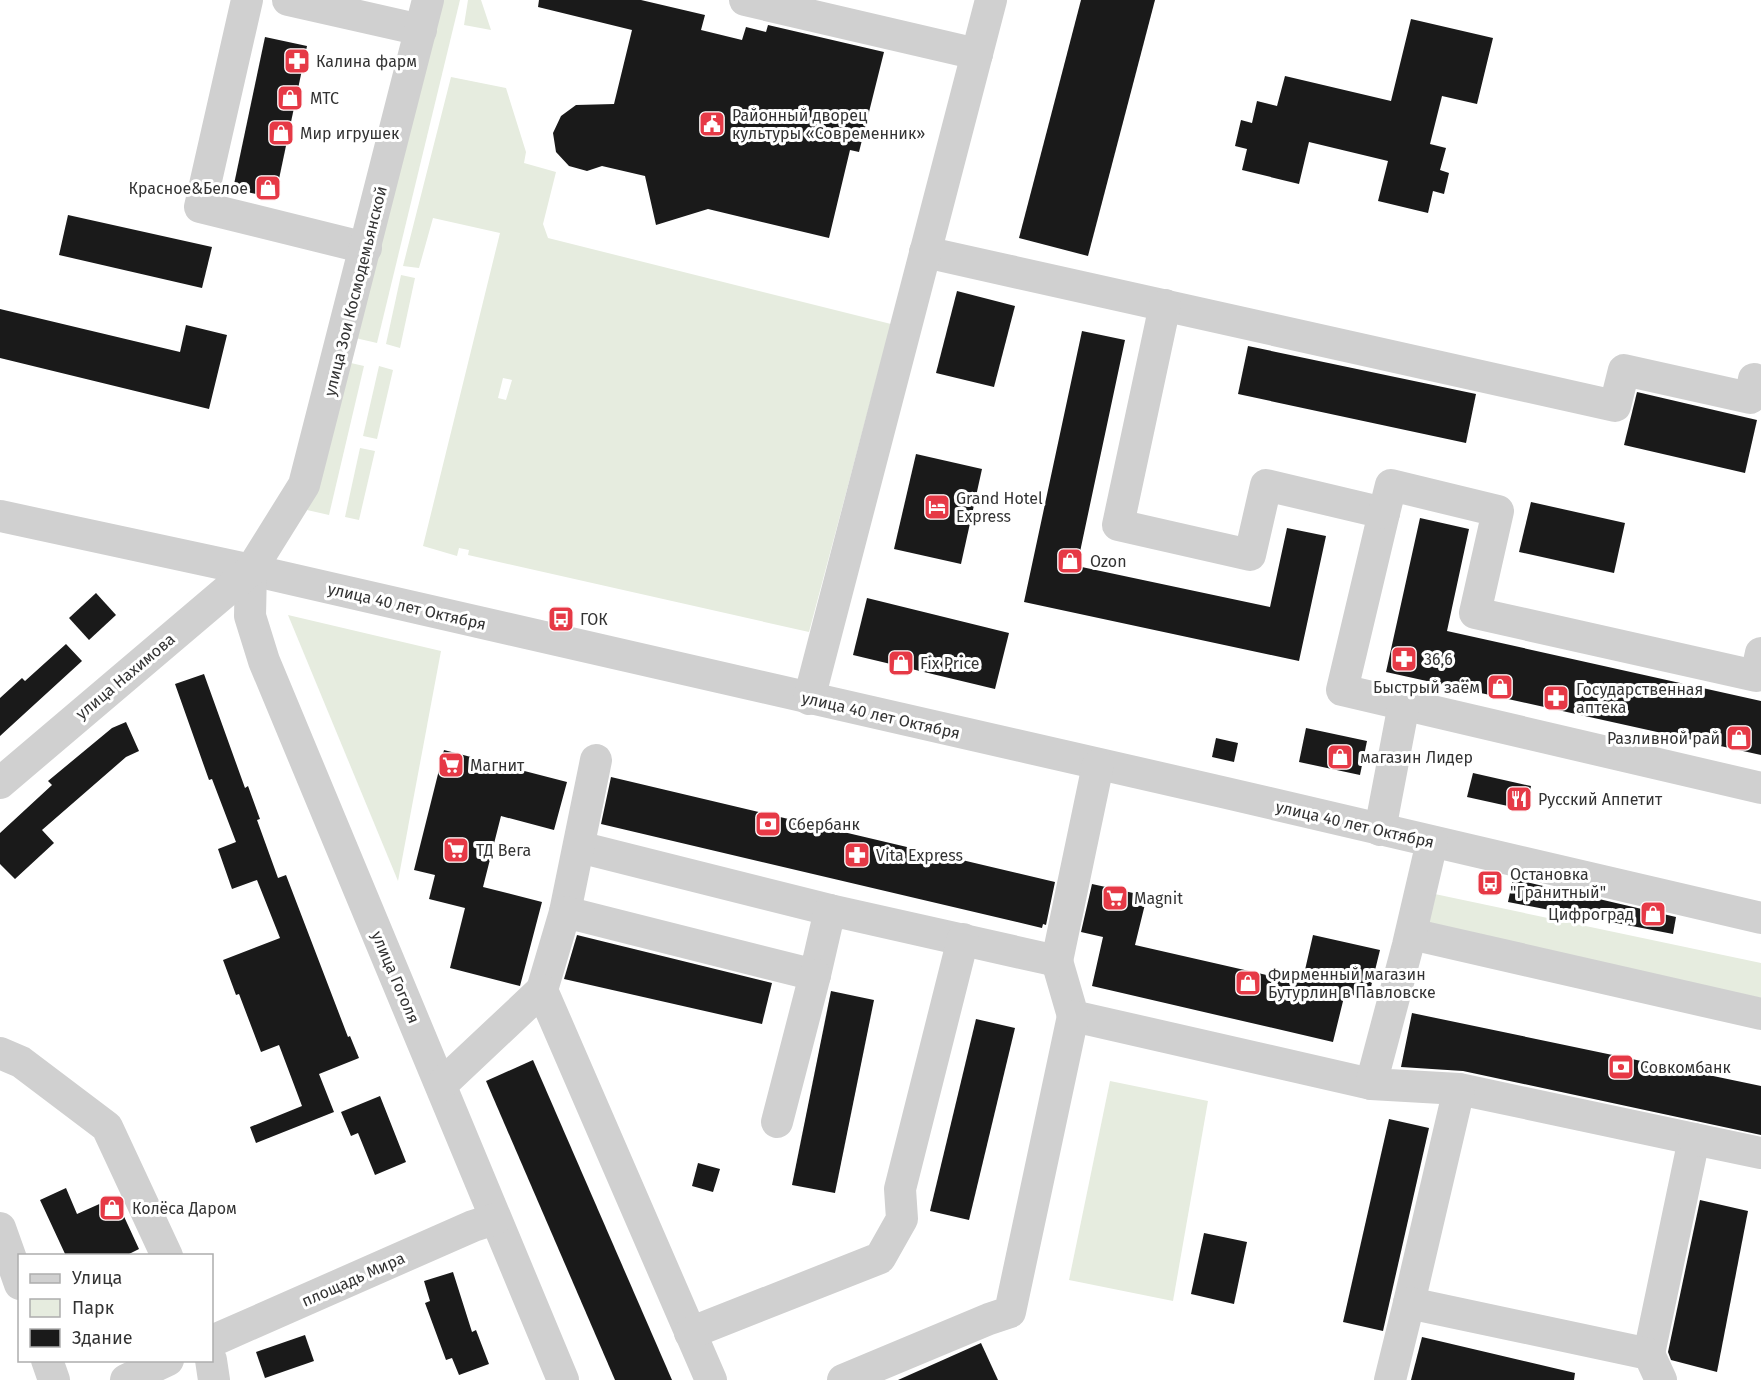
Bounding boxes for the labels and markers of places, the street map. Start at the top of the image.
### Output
pharmacy icon: Калина фарм [282,46,312,76]
place label: Калина фарм [316,52,417,71]
shop icon: МТС [275,83,305,113]
place label: МТС [310,89,339,108]
place label: Районный дворец культуры «Современник» [732,106,925,143]
public building icon: Районный дворец культуры «Современник» [697,109,727,139]
shop icon: Мир игрушек [266,118,296,148]
place label: Мир игрушек [300,124,400,143]
shop icon: Красное&Белое [253,173,283,203]
place label: Красное&Белое [129,179,248,198]
place label: Grand Hotel Express [956,489,1043,526]
hotel icon: Grand Hotel Express [922,492,952,522]
shop icon: Ozon [1055,546,1085,576]
place label: Ozon [1090,552,1127,571]
bus stop icon: ГОК [546,604,576,634]
place label: ГОК [580,610,608,629]
pharmacy icon: 36,6 [1389,644,1419,674]
shop icon: Fix Price [886,648,916,678]
place label: 36,6 [1424,650,1453,669]
place label: Fix Price [920,654,980,673]
shop icon: Быстрый заём [1485,672,1515,702]
place label: Быстрый заём [1373,678,1480,697]
place label: Государственная аптека [1576,680,1703,717]
pharmacy icon: Государственная аптека [1541,683,1571,713]
shop icon: Разливной рай [1724,723,1754,753]
place label: Разливной рай [1607,729,1720,748]
shop icon: магазин Лидер [1325,742,1355,772]
place label: магазин Лидер [1360,748,1473,767]
supermarket icon: Магнит [436,750,466,780]
place label: Магнит [470,756,525,775]
restaurant icon: Русский Аппетит [1504,784,1534,814]
place label: Русский Аппетит [1538,790,1663,809]
bank icon: Сбербанк [753,809,783,839]
place label: Сбербанк [788,815,860,834]
supermarket icon: ТД Вега [441,835,471,865]
pharmacy icon: Vita Express [842,840,872,870]
place label: ТД Вега [476,841,531,860]
place label: Vita Express [876,846,963,865]
place label: Остановка "Гранитный" [1510,865,1606,902]
bus stop icon: Остановка "Гранитный" [1475,868,1505,898]
supermarket icon: Magnit [1100,883,1130,913]
place label: Magnit [1134,889,1183,908]
shop icon: Цифроград [1638,899,1668,929]
place label: Цифроград [1548,905,1634,924]
place label: Фирменный магазин Бутурлин в Павловске [1268,965,1436,1002]
shop icon: Фирменный магазин Бутурлин в Павловске [1233,968,1263,998]
bank icon: Совкомбанк [1606,1052,1636,1082]
place label: Совкомбанк [1640,1058,1732,1077]
shop icon: Колёса Даром [97,1193,127,1223]
place label: Колёса Даром [132,1199,237,1218]

